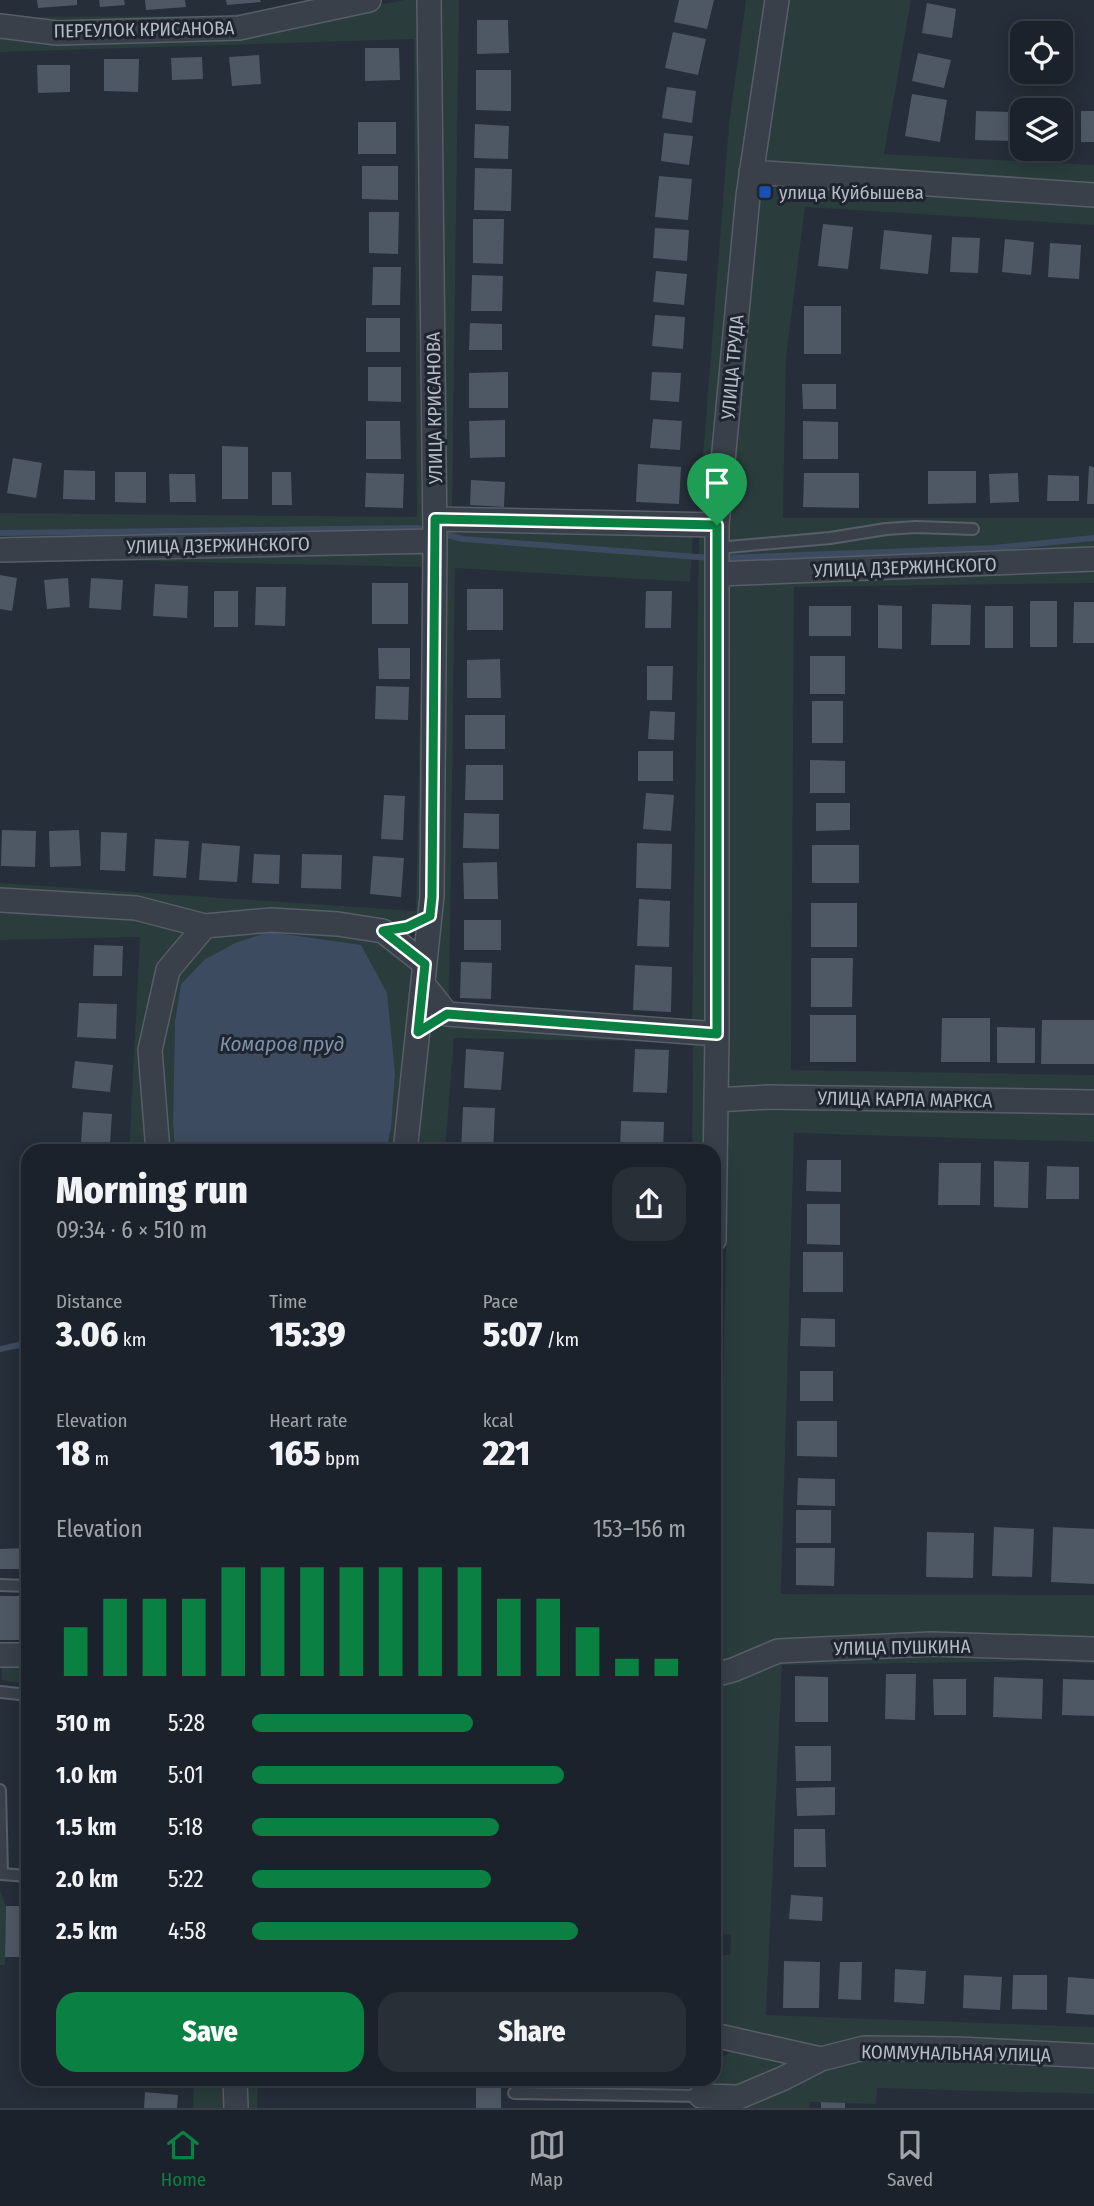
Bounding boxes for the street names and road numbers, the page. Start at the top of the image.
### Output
street label: ПЕРЕУЛОК КРИСАНОВА [53,16,235,43]
street label: УЛИЦА ТРУДА [716,314,749,421]
street label: УЛИЦА КРИСАНОВА [422,332,447,485]
street label: УЛИЦА ДЗЕРЖИНСКОГО [125,532,310,559]
street label: УЛИЦА ДЗЕРЖИНСКОГО [812,553,997,582]
street label: УЛИЦА КАРЛА МАРКСА [816,1086,993,1113]
street label: УЛИЦА ПУШКИНА [832,1635,971,1660]
street label: КОММУНАЛЬНАЯ УЛИЦА [861,2040,1051,2067]

